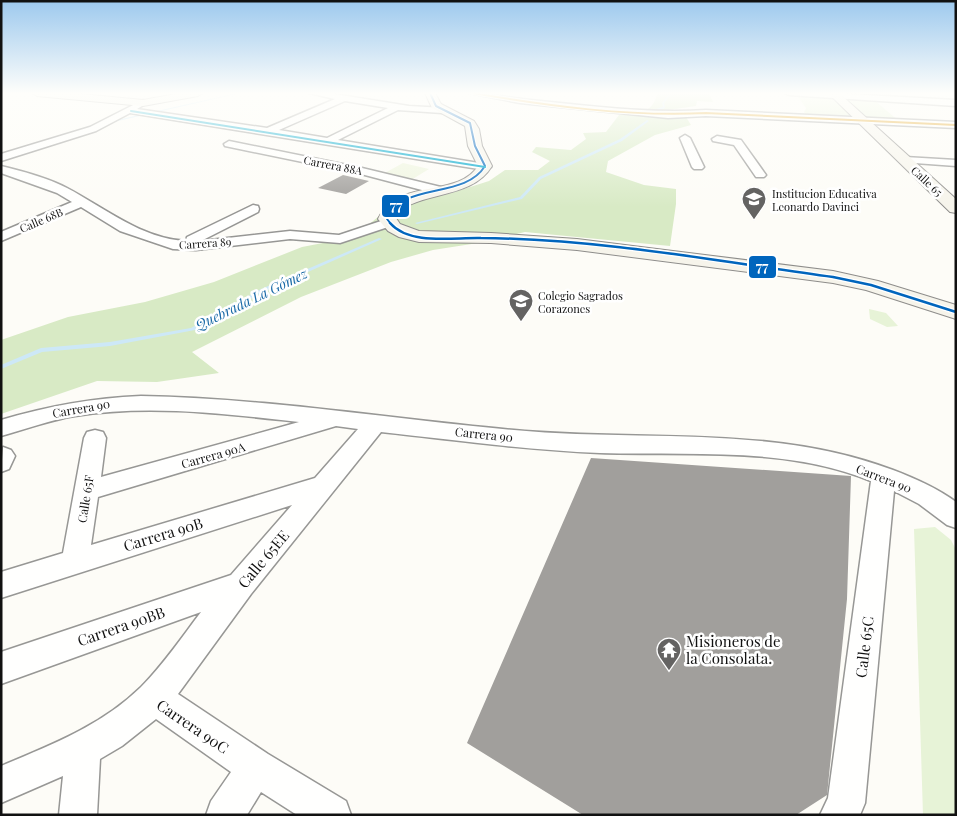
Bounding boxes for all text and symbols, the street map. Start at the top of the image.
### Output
street label: Carrera 88A [302,152,364,178]
street label: Calle 65 [908,163,946,200]
school or university icon: Institucion Educativa Leonardo Davinci [741,186,767,220]
place label: Institucion Educativa Leonardo Davinci [772,186,877,214]
line badge: 77 [381,194,410,218]
text: 77 [390,196,403,215]
street label: Calle 68B [17,204,65,236]
street label: Carrera 89 [178,234,232,252]
line badge: 77 [748,255,777,279]
text: 77 [756,257,769,276]
water label: Quebrada La Gómez [191,263,311,335]
school or university icon: Colegio Sagrados Corazones [508,288,534,322]
place label: Colegio Sagrados Corazones [538,288,623,316]
street label: Carrera 90 [51,395,111,421]
street label: Carrera 90 [454,423,514,445]
street label: Carrera 90A [179,438,247,472]
street label: Carrera 90 [854,460,914,496]
street label: Calle 65F [73,474,97,524]
street label: Carrera 90B [121,512,205,556]
street label: Calle 65EE [233,526,293,592]
street label: Carrera 90BB [75,602,167,650]
street label: Calle 65C [850,615,878,679]
place label: Misioneros de la Consolata. [686,631,781,668]
temple icon: Misioneros de la Consolata. [656,637,682,671]
street label: Carrera 90C [153,694,233,758]

